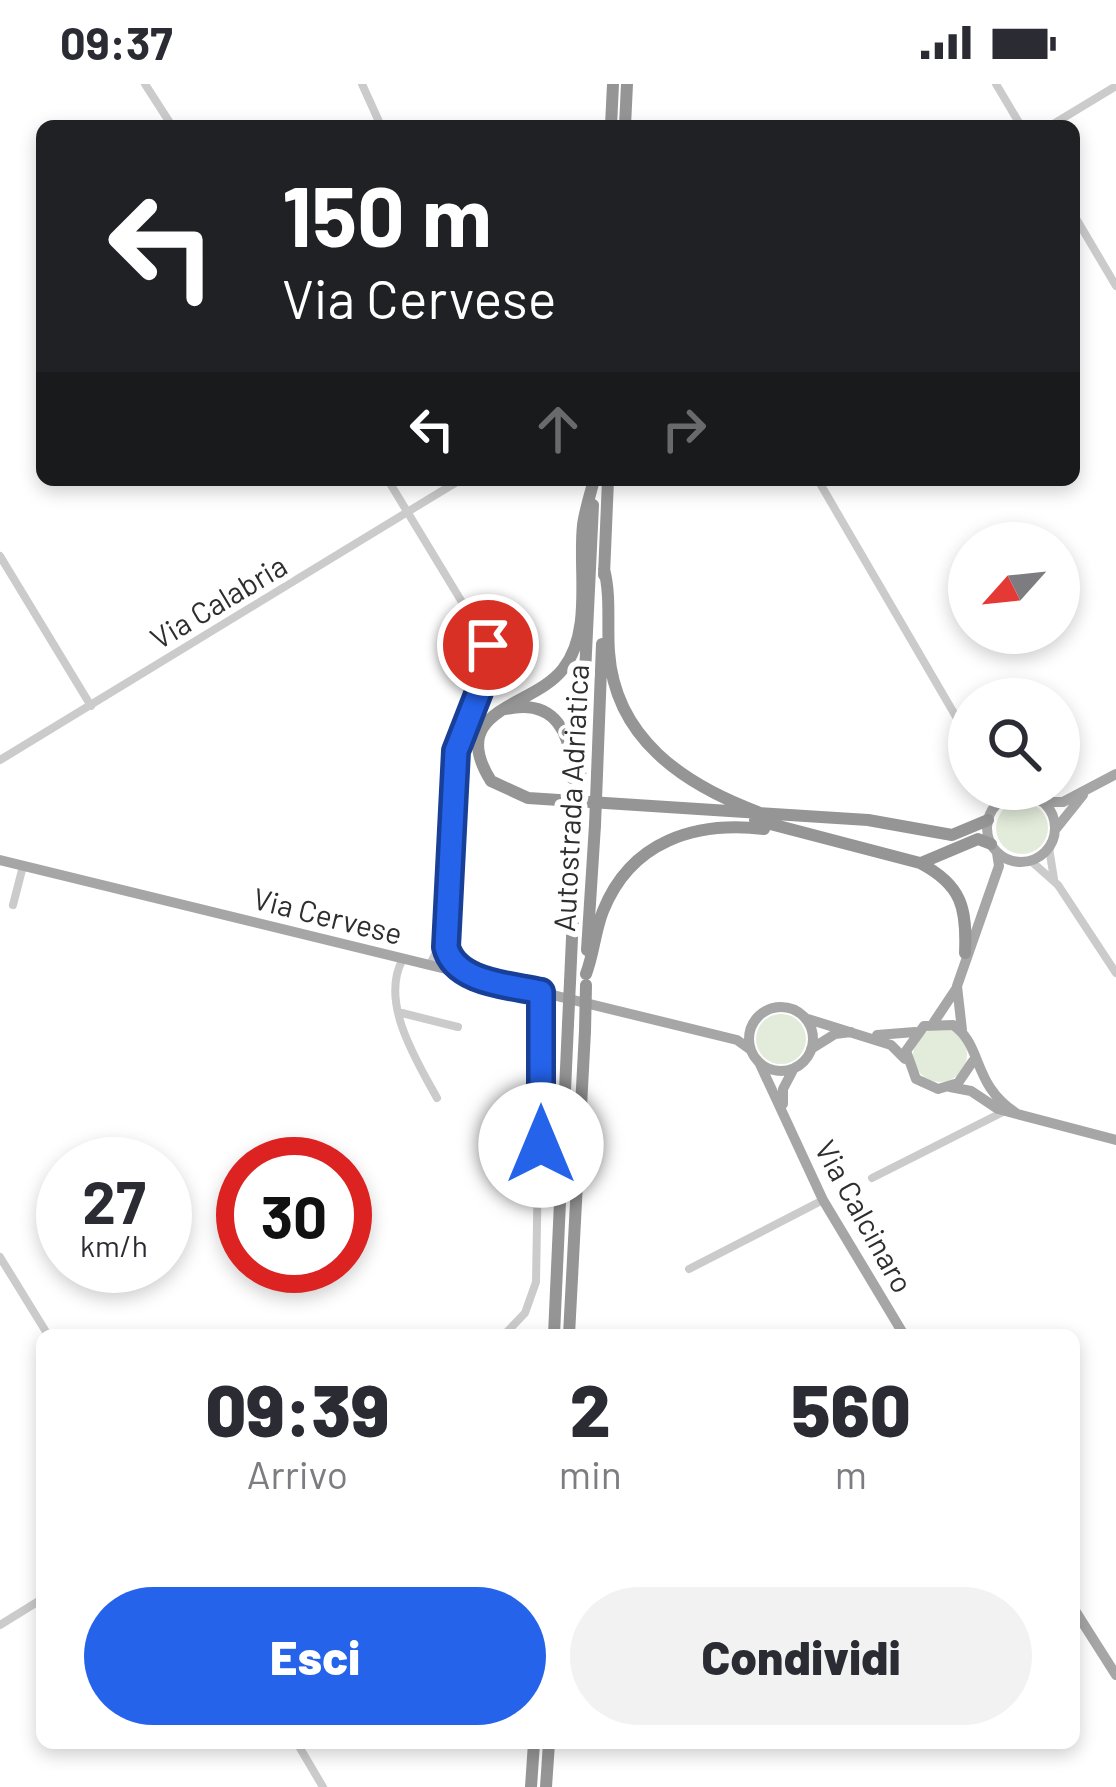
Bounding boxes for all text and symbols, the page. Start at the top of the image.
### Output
text: 09:37 [60,15,173,69]
text: 150 m [282,163,492,264]
icon: left [84,168,240,324]
text: Via Cervese [282,265,556,330]
icon: left [399,396,465,462]
icon: ahead [525,396,591,462]
icon: right [651,396,717,462]
north arrow [948,522,1080,654]
map controls [948,522,1080,810]
street label: Via Calabria [143,546,293,656]
pin [437,594,539,696]
icon: arrive [455,612,521,678]
street label: Autostrada Adriatica [545,663,595,933]
button: search [948,678,1080,810]
street label: Via Cervese [250,879,406,951]
position arrow [478,1082,604,1208]
street label: Via Calcinaro [808,1133,922,1299]
speed limit sign: 30 [216,1137,372,1293]
text: 27 [82,1164,146,1236]
text: km/h [80,1227,148,1263]
text: 09:39 [205,1365,390,1451]
text: 2 [570,1365,611,1451]
text: 560 [791,1365,911,1451]
text: Arrivo [247,1450,348,1497]
text: min [559,1450,622,1497]
text: m [835,1450,867,1497]
button: Esci [84,1587,546,1725]
button: Condividi [570,1587,1032,1725]

